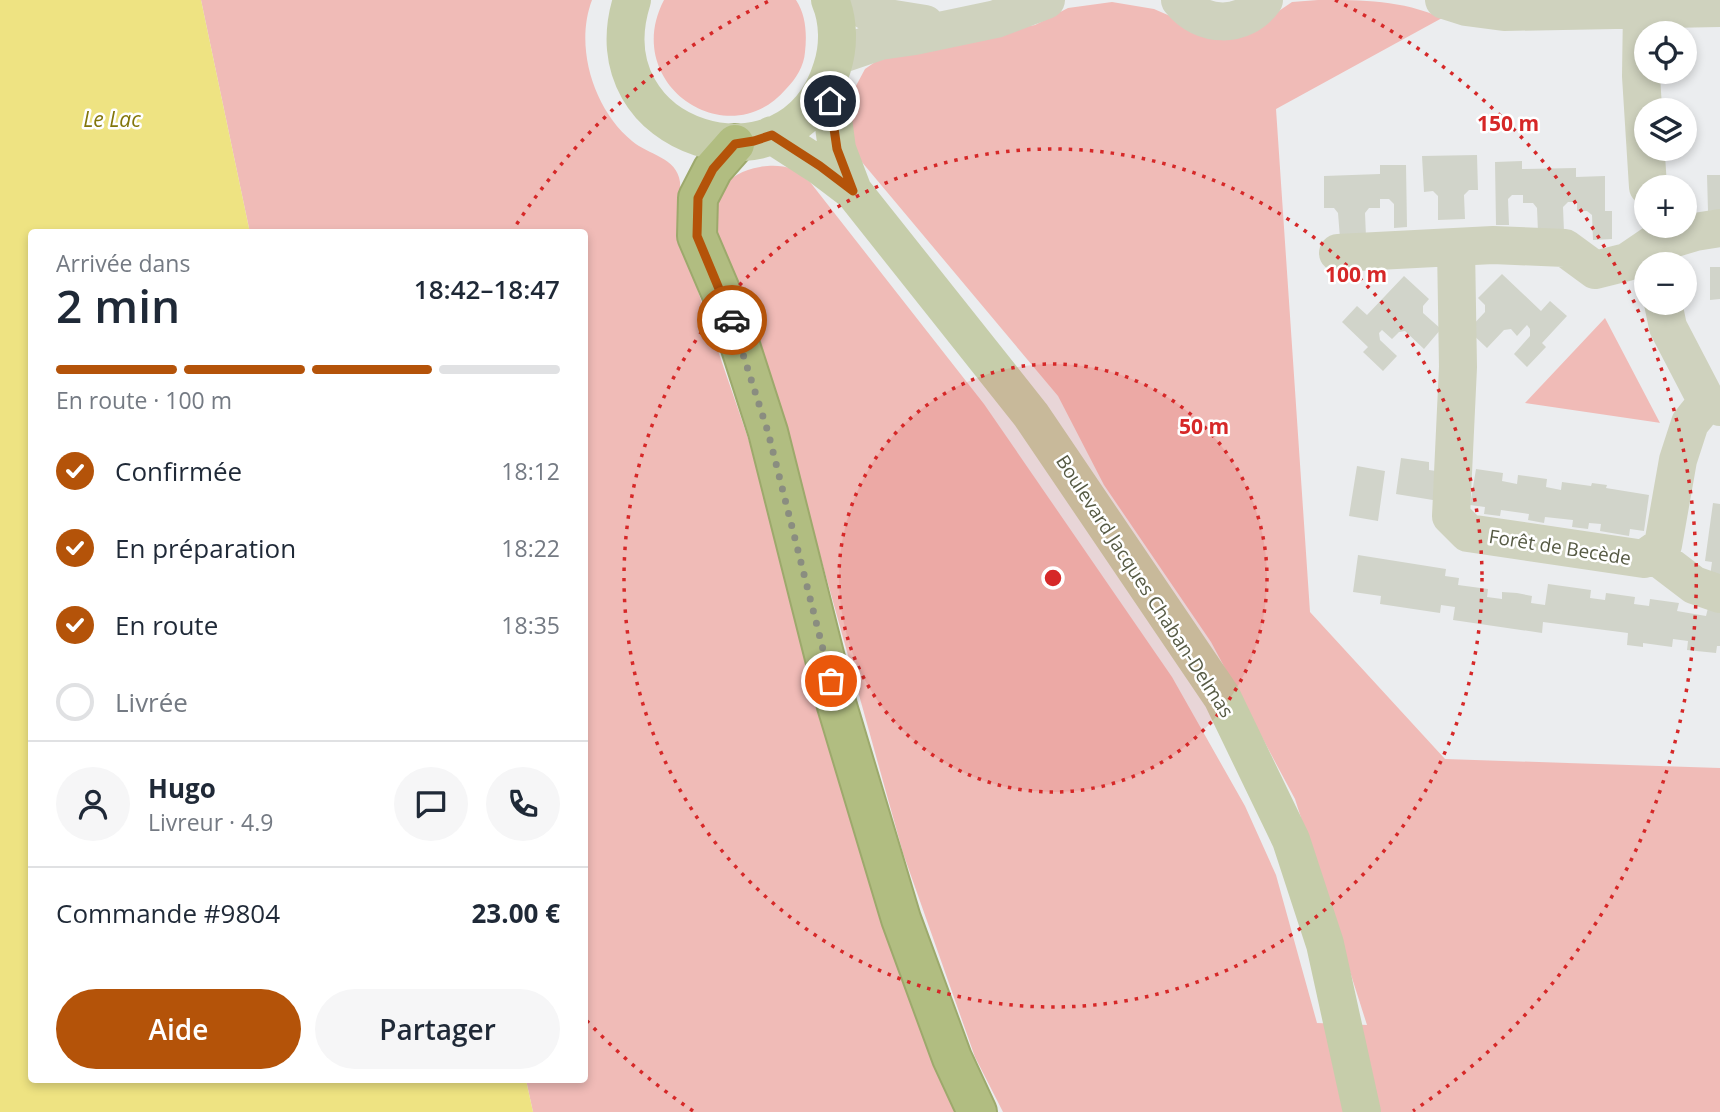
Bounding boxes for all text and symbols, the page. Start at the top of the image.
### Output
map controls [1634,21,1697,315]
button: locate [1634,21,1697,84]
pin [800,71,860,131]
icon: home [811,82,849,120]
button: layers [1634,98,1697,161]
water label: Le Lac [83,105,141,133]
text: 150 m [1477,109,1539,137]
button: + [1634,175,1697,238]
text: Arrivée dans [56,247,190,279]
button: − [1634,252,1697,315]
text: 100 m [1325,260,1387,288]
text: 18:42–18:47 [414,271,560,307]
text: 2 min [56,274,180,336]
courier [697,285,767,355]
icon: car [713,301,751,339]
text: En route · 100 m [56,384,232,416]
text: 50 m [1179,412,1229,440]
street label: Boulevard Jacques Chaban-Delmas [1050,450,1240,722]
icon: check [56,452,94,490]
text: Confirmée [115,453,242,489]
text: 18:12 [501,455,560,487]
street label: Forêt de Becède [1487,523,1633,571]
icon: check [56,529,94,567]
text: En préparation [115,530,296,566]
text: 18:22 [501,532,560,564]
centre of rings [1041,566,1065,590]
icon: check [56,606,94,644]
text: En route [115,607,218,643]
text: 18:35 [501,609,560,641]
pin [801,651,861,711]
icon: bag [812,662,850,700]
text: Livrée [115,684,188,720]
button: person [56,767,130,841]
button: chat [394,767,468,841]
button: phone [486,767,560,841]
text: Hugo [148,770,216,806]
text: Livreur · 4.9 [148,806,273,838]
text: Commande #9804 [56,895,280,931]
text: 23.00 € [472,895,560,931]
button: Aide [56,989,301,1069]
button: Partager [315,989,560,1069]

